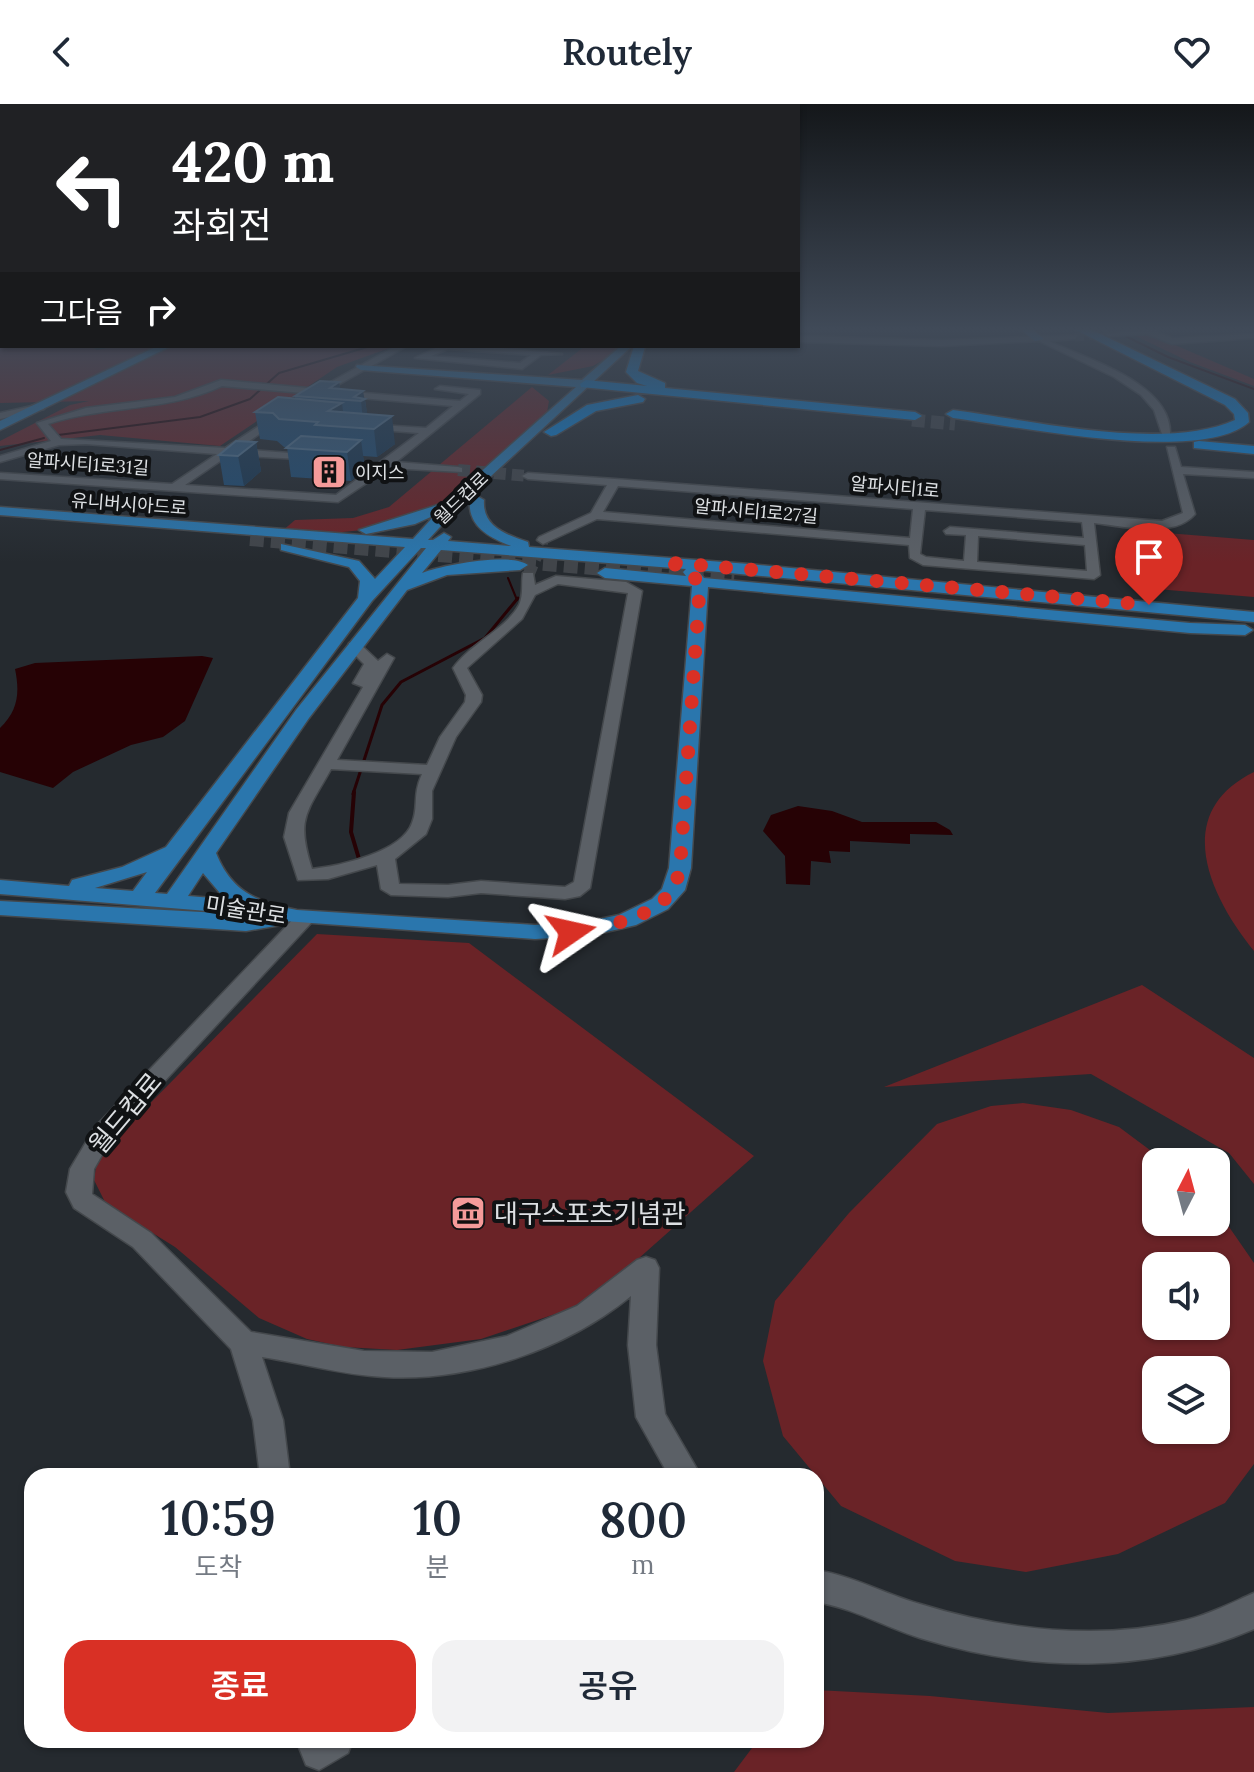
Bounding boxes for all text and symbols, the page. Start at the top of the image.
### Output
text: Routely [562,29,692,75]
icon: back [40,30,84,74]
icon: heart [1170,30,1214,74]
text: 420 m [172,126,334,197]
icon: left [40,136,144,240]
text: 좌회전 [172,202,271,248]
icon: right [139,288,183,332]
text: 그다음 [40,293,123,331]
street label: 알파시티1로31길 [26,448,150,480]
building icon: 이지스 [310,453,348,491]
place label: 이지스 [355,461,405,484]
street label: 월드컵로 [429,467,493,529]
street label: 알파시티1로 [849,472,941,502]
street label: 유니버시아드로 [70,488,188,520]
street label: 알파시티1로27길 [693,494,819,528]
pin [1115,523,1183,605]
icon: arrive [1127,535,1171,579]
street label: 미술관로 [204,890,288,930]
position arrow [529,890,613,974]
street label: 월드컵로 [82,1066,168,1160]
north arrow [1142,1148,1230,1236]
map controls [1142,1148,1230,1444]
museum icon: 대구스포츠기념관 [449,1194,487,1232]
place label: 대구스포츠기념관 [494,1197,685,1230]
button: sound [1142,1252,1230,1340]
button: layers [1142,1356,1230,1444]
text: 10:59 [161,1487,276,1548]
text: 10 [413,1487,462,1548]
text: 800 [599,1489,687,1550]
text: m [631,1548,655,1581]
text: 도착 [195,1550,242,1583]
text: 분 [425,1550,449,1583]
button: 종료 [64,1640,416,1732]
button: 공유 [432,1640,784,1732]

